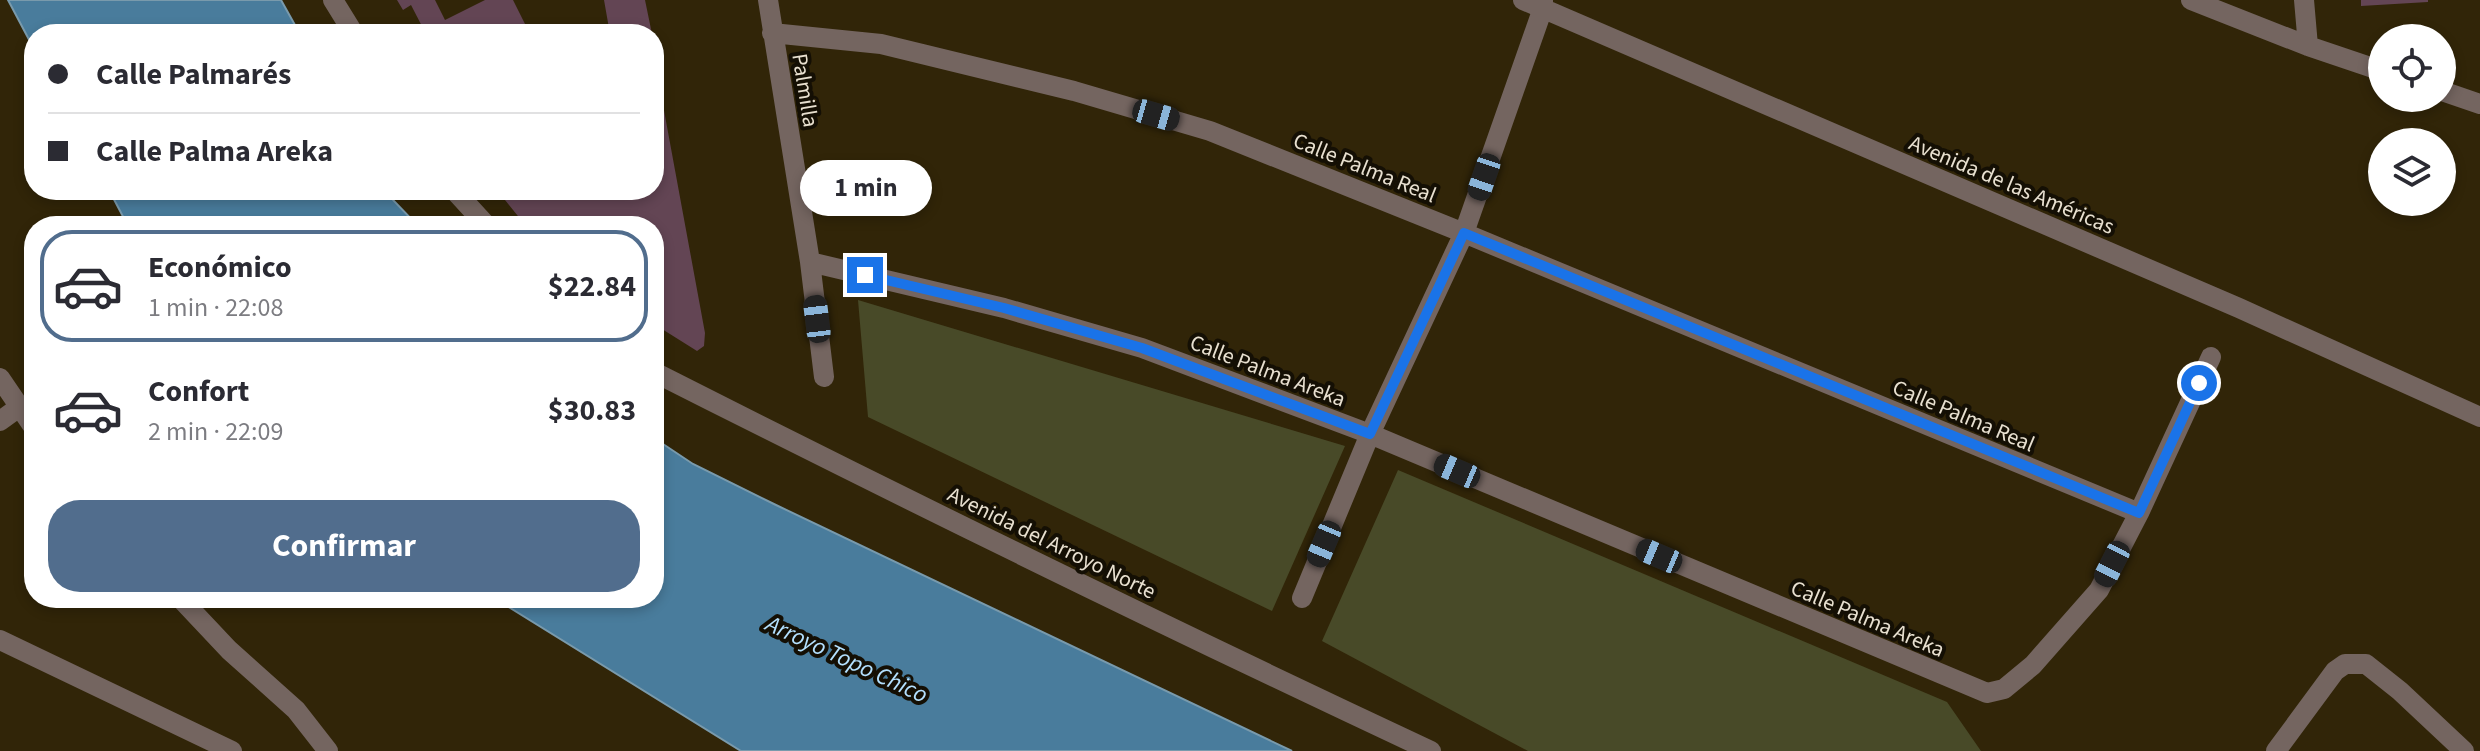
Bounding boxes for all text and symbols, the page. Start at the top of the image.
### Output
map controls [2368,24,2456,216]
button: locate [2368,24,2456,112]
street label: Palmilla [783,51,827,129]
text: Calle Palmarés [96,53,291,96]
car [1130,97,1182,133]
street label: Calle Palma Real [1288,125,1441,211]
street label: Avenida de las Américas [1904,127,2119,243]
button: layers [2368,128,2456,216]
text: Calle Palma Areka [96,130,333,173]
car [1465,150,1503,204]
callout: 1 min [799,159,931,215]
text: 1 min [834,169,898,206]
text: Económico [148,246,292,289]
icon: car [52,250,124,322]
route end [847,257,883,293]
text: $22.84 [548,265,636,308]
text: 1 min · 22:08 [148,289,283,326]
car [802,294,832,344]
street label: Calle Palma Areka [1185,327,1350,415]
route start [2181,365,2217,401]
text: Confort [148,370,249,413]
street label: Calle Palma Real [1888,372,2040,460]
icon: car [52,374,124,446]
text: $30.83 [548,389,636,432]
text: 2 min · 22:09 [148,413,283,450]
car [1430,451,1484,491]
street label: Avenida del Arroyo Norte [942,478,1161,607]
button: Confirmar [48,500,640,592]
car [1304,517,1344,571]
car [1632,536,1686,576]
car [2090,537,2134,591]
street label: Calle Palma Areka [1786,572,1949,666]
water label: Arroyo Topo Chico [758,606,934,712]

